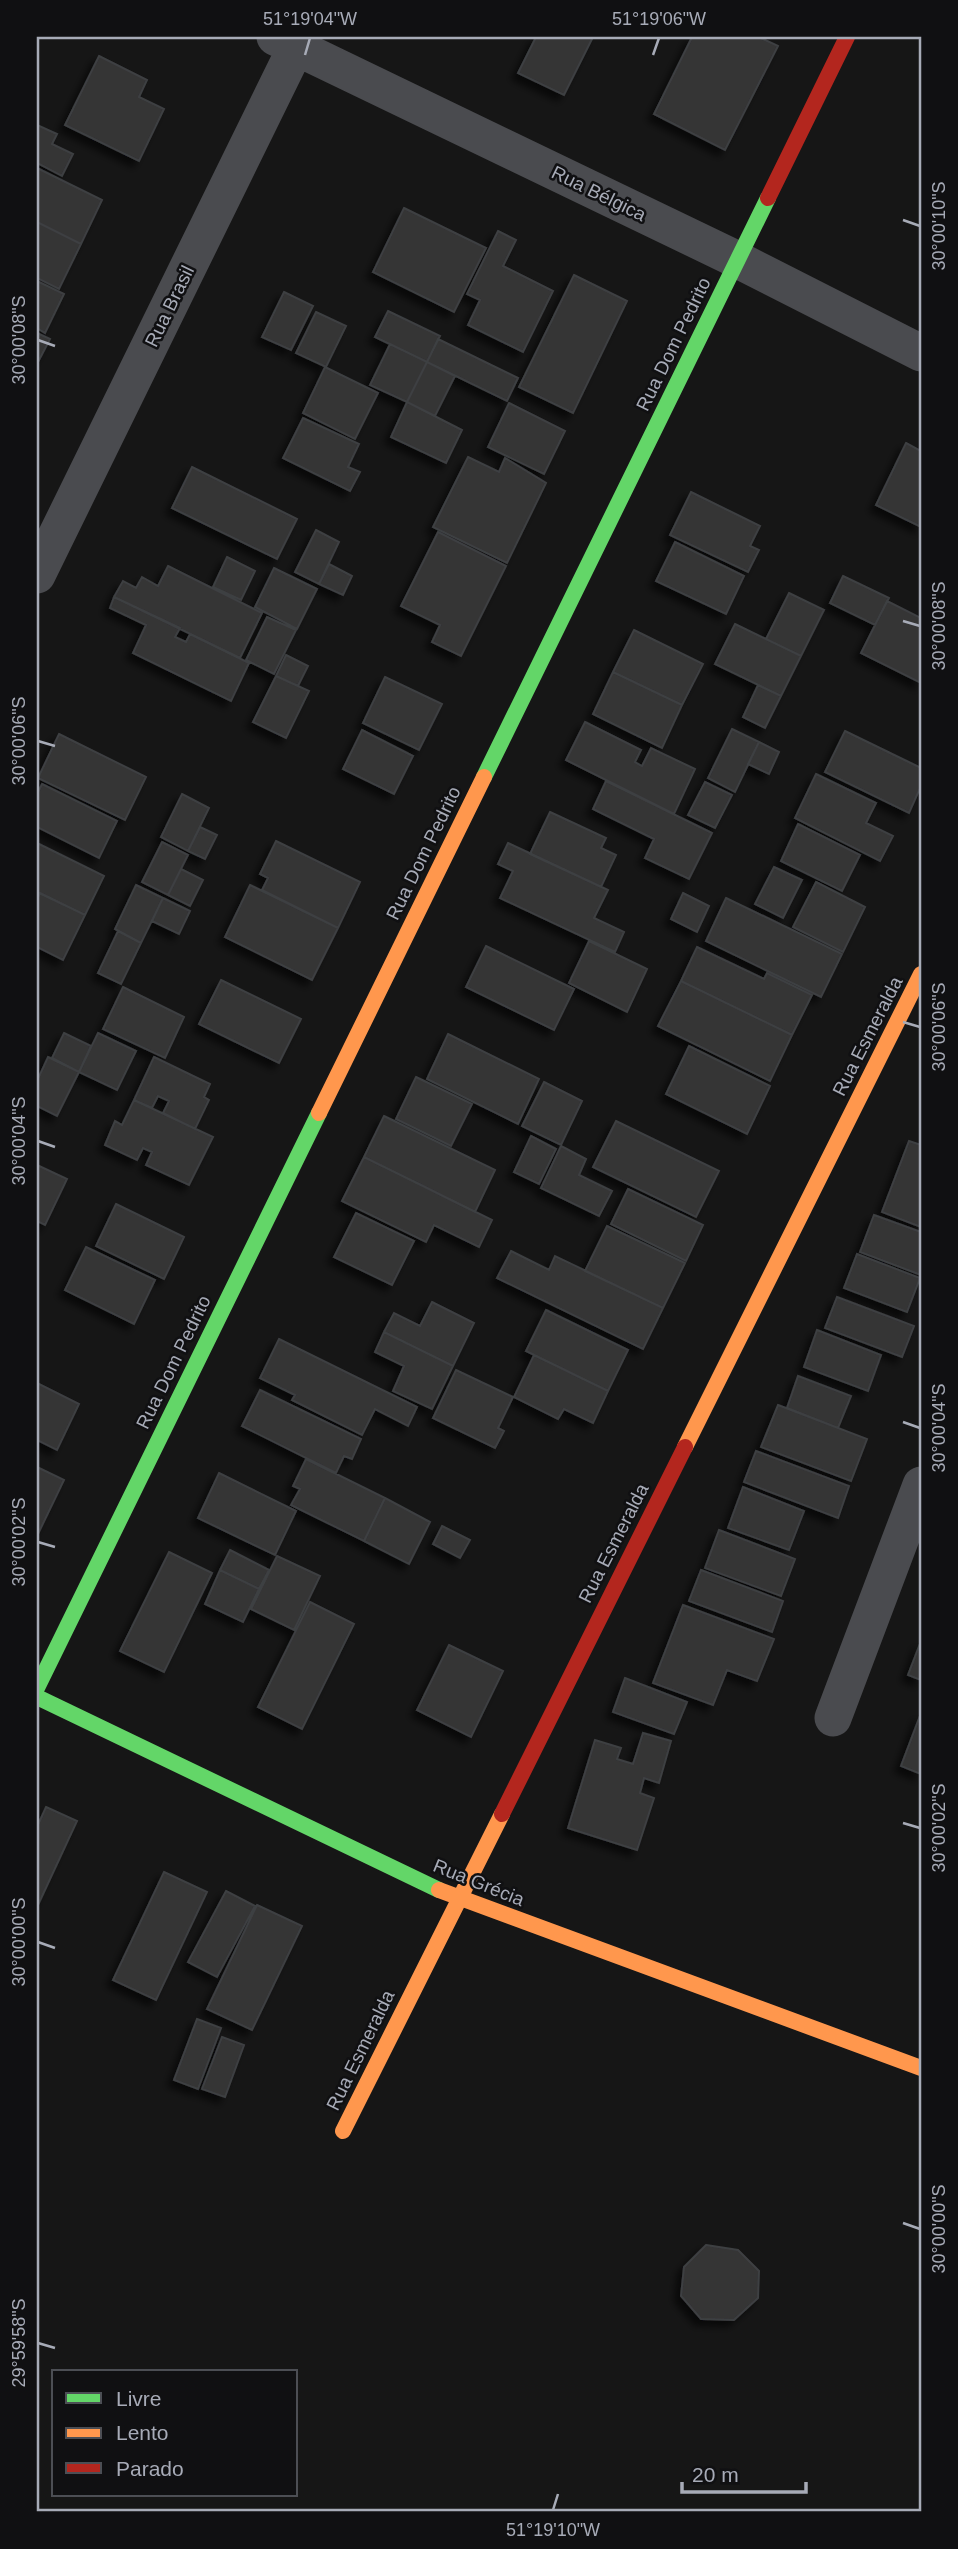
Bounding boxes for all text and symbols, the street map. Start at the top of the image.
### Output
text: 51°19'04"W [263,9,357,29]
text: 51°19'06"W [612,9,706,29]
street label: Rua Bélgica [548,162,650,226]
text: 30°00'10"S [929,181,949,271]
street label: Rua Brasil [141,262,198,350]
street label: Rua Dom Pedrito [632,274,715,414]
text: 30°00'08"S [9,295,29,385]
text: 30°00'08"S [929,581,949,671]
text: 30°00'06"S [9,696,29,786]
street label: Rua Dom Pedrito [382,783,465,923]
street label: Rua Esmeralda [828,973,907,1099]
text: 30°00'06"S [929,982,949,1072]
text: 30°00'04"S [9,1096,29,1186]
street label: Rua Dom Pedrito [132,1292,215,1432]
text: 30°00'04"S [929,1383,949,1473]
street label: Rua Esmeralda [574,1480,653,1606]
text: 30°00'02"S [9,1497,29,1587]
text: 30°00'02"S [929,1783,949,1873]
street label: Rua Grécia [430,1855,528,1910]
text: 30°00'00"S [9,1897,29,1987]
street label: Rua Esmeralda [322,1986,399,2114]
text: 30°00'00"S [929,2184,949,2274]
text: 29°59'58"S [9,2298,29,2388]
legend [52,2370,298,2496]
text: Livre [116,2387,162,2410]
text: Lento [116,2421,169,2444]
scale bar [682,2451,806,2495]
text: Parado [116,2457,184,2480]
text: 20 m [692,2463,739,2486]
text: 51°19'10"W [506,2520,600,2540]

